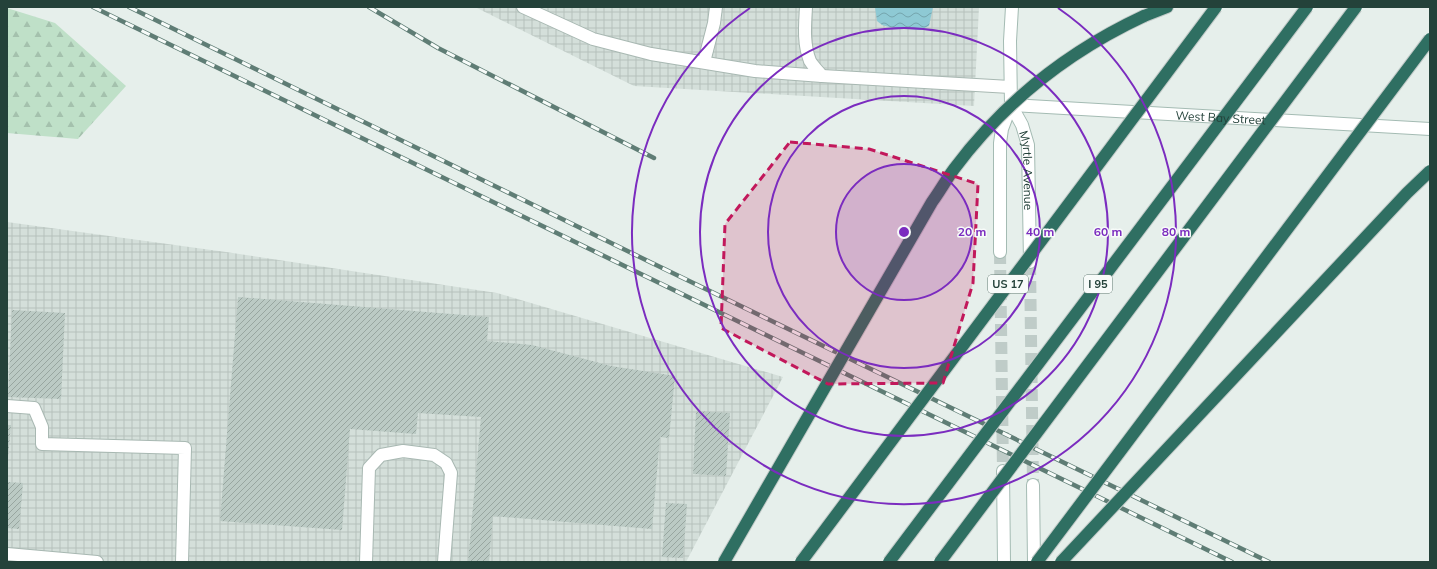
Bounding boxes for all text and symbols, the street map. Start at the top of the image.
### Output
street label: West Bay Street [1175,107,1266,127]
street label: Myrtle Avenue [1017,129,1037,210]
text: 20 m [958,224,986,239]
text: 40 m [1026,224,1054,239]
text: 60 m [1094,224,1122,239]
text: 80 m [1162,224,1190,239]
centre of rings [897,225,911,239]
road number: US 17 [988,275,1028,293]
road number: I 95 [1084,275,1112,293]

